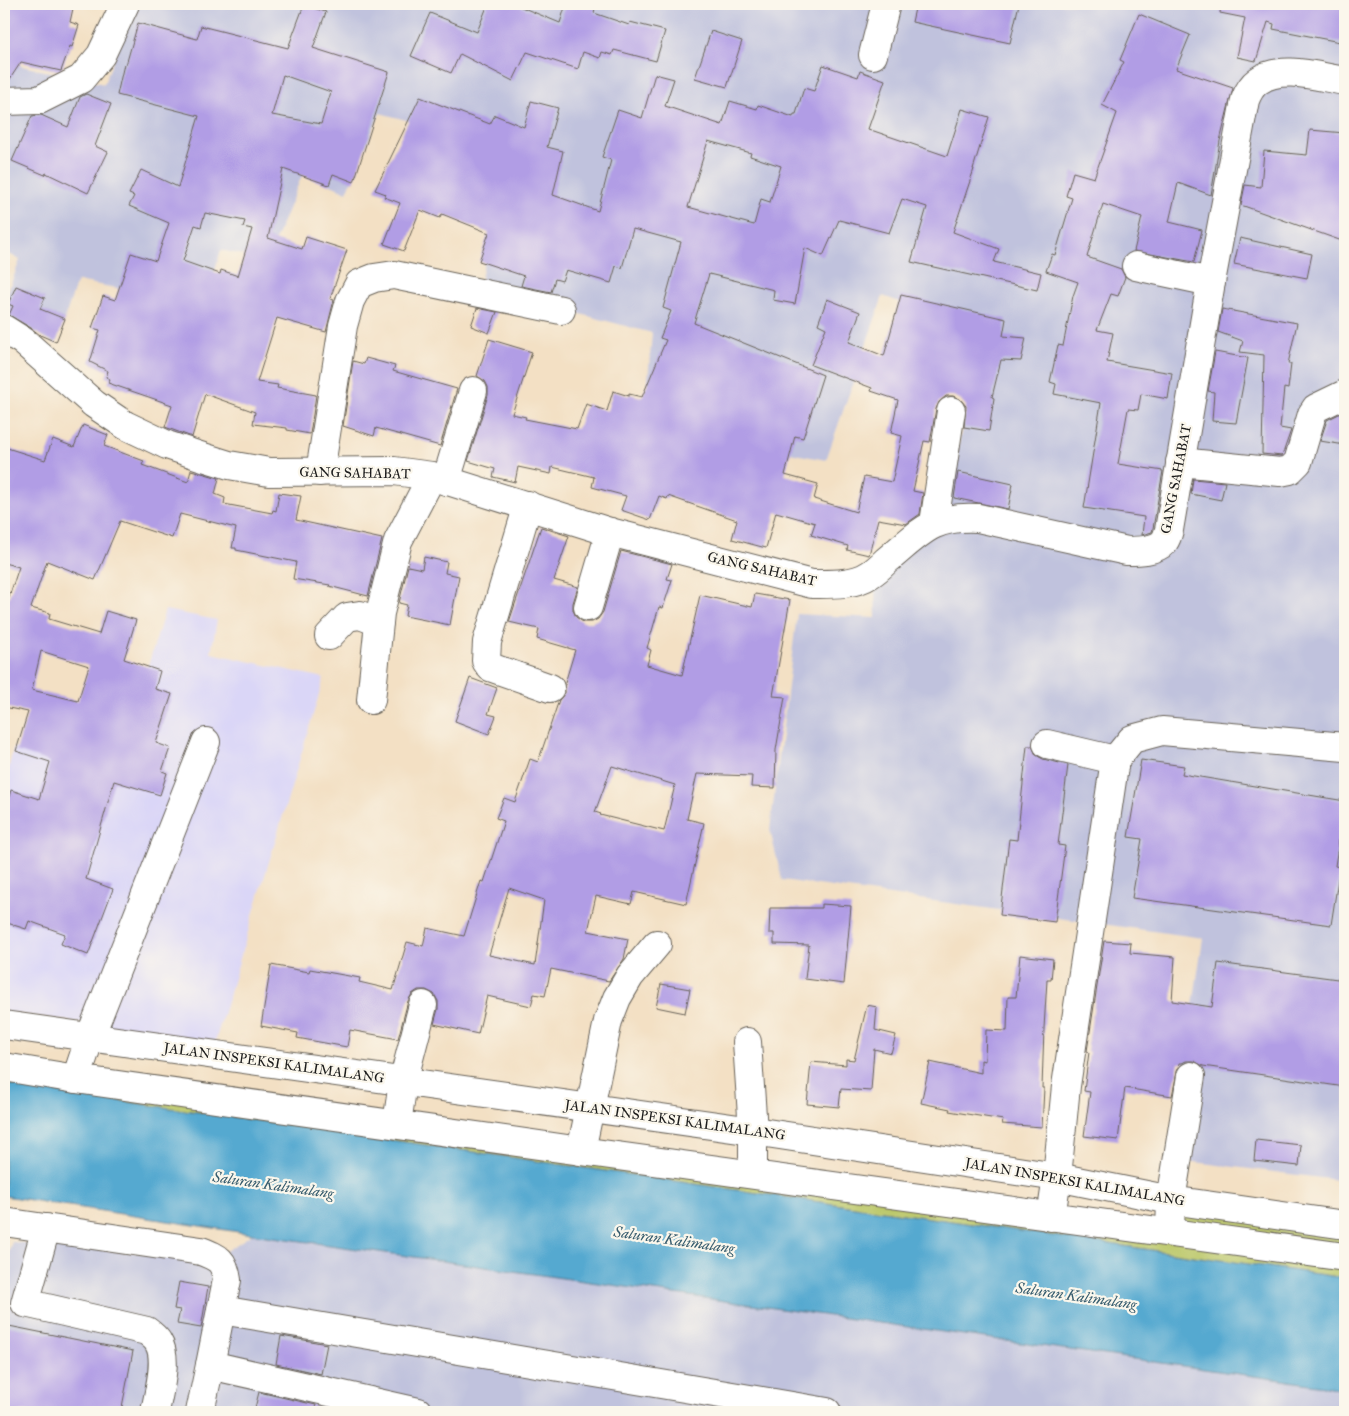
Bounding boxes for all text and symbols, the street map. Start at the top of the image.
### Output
street label: GANG SAHABAT [1157,422,1195,535]
street label: GANG SAHABAT [299,464,411,482]
street label: GANG SAHABAT [706,548,819,590]
street label: JALAN INSPEKSI KALIMALANG [160,1039,385,1088]
street label: JALAN INSPEKSI KALIMALANG [561,1096,786,1145]
street label: JALAN INSPEKSI KALIMALANG [962,1154,1186,1211]
water label: Saluran Kalimalang [210,1167,336,1203]
water label: Saluran Kalimalang [611,1222,737,1258]
water label: Saluran Kalimalang [1013,1278,1139,1314]

